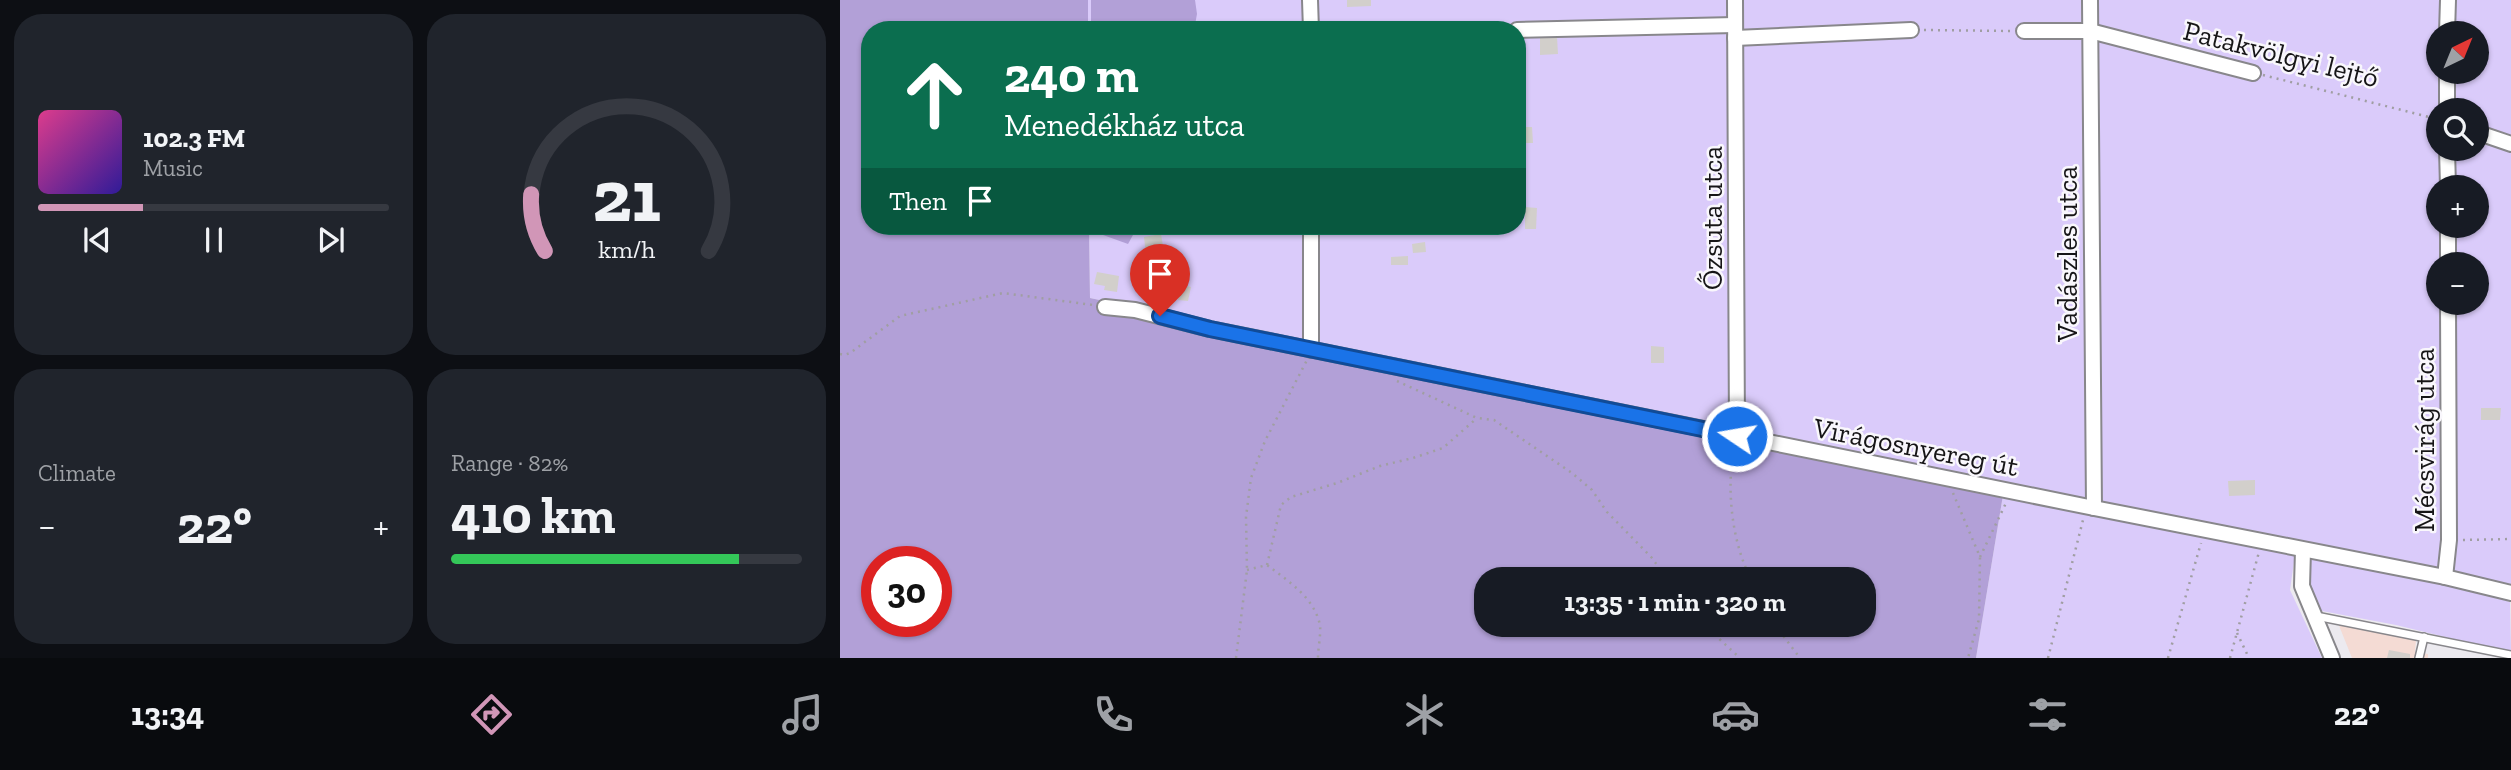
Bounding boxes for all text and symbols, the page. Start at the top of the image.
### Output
street label: Patakvölgyi lejtő [2180,14,2382,94]
north arrow [2426,21,2488,84]
map controls [2426,21,2489,315]
text: 240 m [1004,46,1139,105]
icon: ahead [889,49,980,140]
button: search [2426,98,2489,161]
text: Menedékház utca [1004,106,1245,144]
text: 102.3 FM [143,122,245,154]
street label: Őzsuta utca [1696,145,1729,290]
text: 21 [592,152,661,240]
text: Music [143,154,203,182]
street label: Vadászles utca [2051,166,2084,343]
button: + [2426,175,2489,238]
icon: arrive [961,182,999,220]
text: Then [889,185,947,217]
icon: previous [78,221,116,259]
icon: pause [195,221,233,259]
icon: next [312,221,350,259]
text: km/h [598,234,655,264]
pin [1130,244,1190,316]
button: − [2426,252,2489,315]
icon: arrive [1141,255,1179,293]
street label: Mécsvirág utca [2408,348,2441,532]
position arrow [1700,399,1774,473]
street label: Virágosnyereg út [1810,411,2022,483]
text: Range · 82% [451,449,568,477]
text: Climate [38,459,116,487]
text: 410 km [451,484,616,546]
text: 22° [177,494,252,556]
text: − [38,503,56,549]
text: + [373,503,389,549]
speed limit sign: 30 [861,546,952,637]
text: 13:35 · 1 min · 320 m [1564,586,1786,618]
icon: directions [467,690,516,739]
icon: music [778,690,827,739]
icon: phone [1089,690,1138,739]
icon: climate [1400,690,1449,739]
icon: car [1711,690,1760,739]
icon: filters [2023,690,2072,739]
text: 13:34 [131,695,204,733]
text: 22° [2334,695,2380,733]

